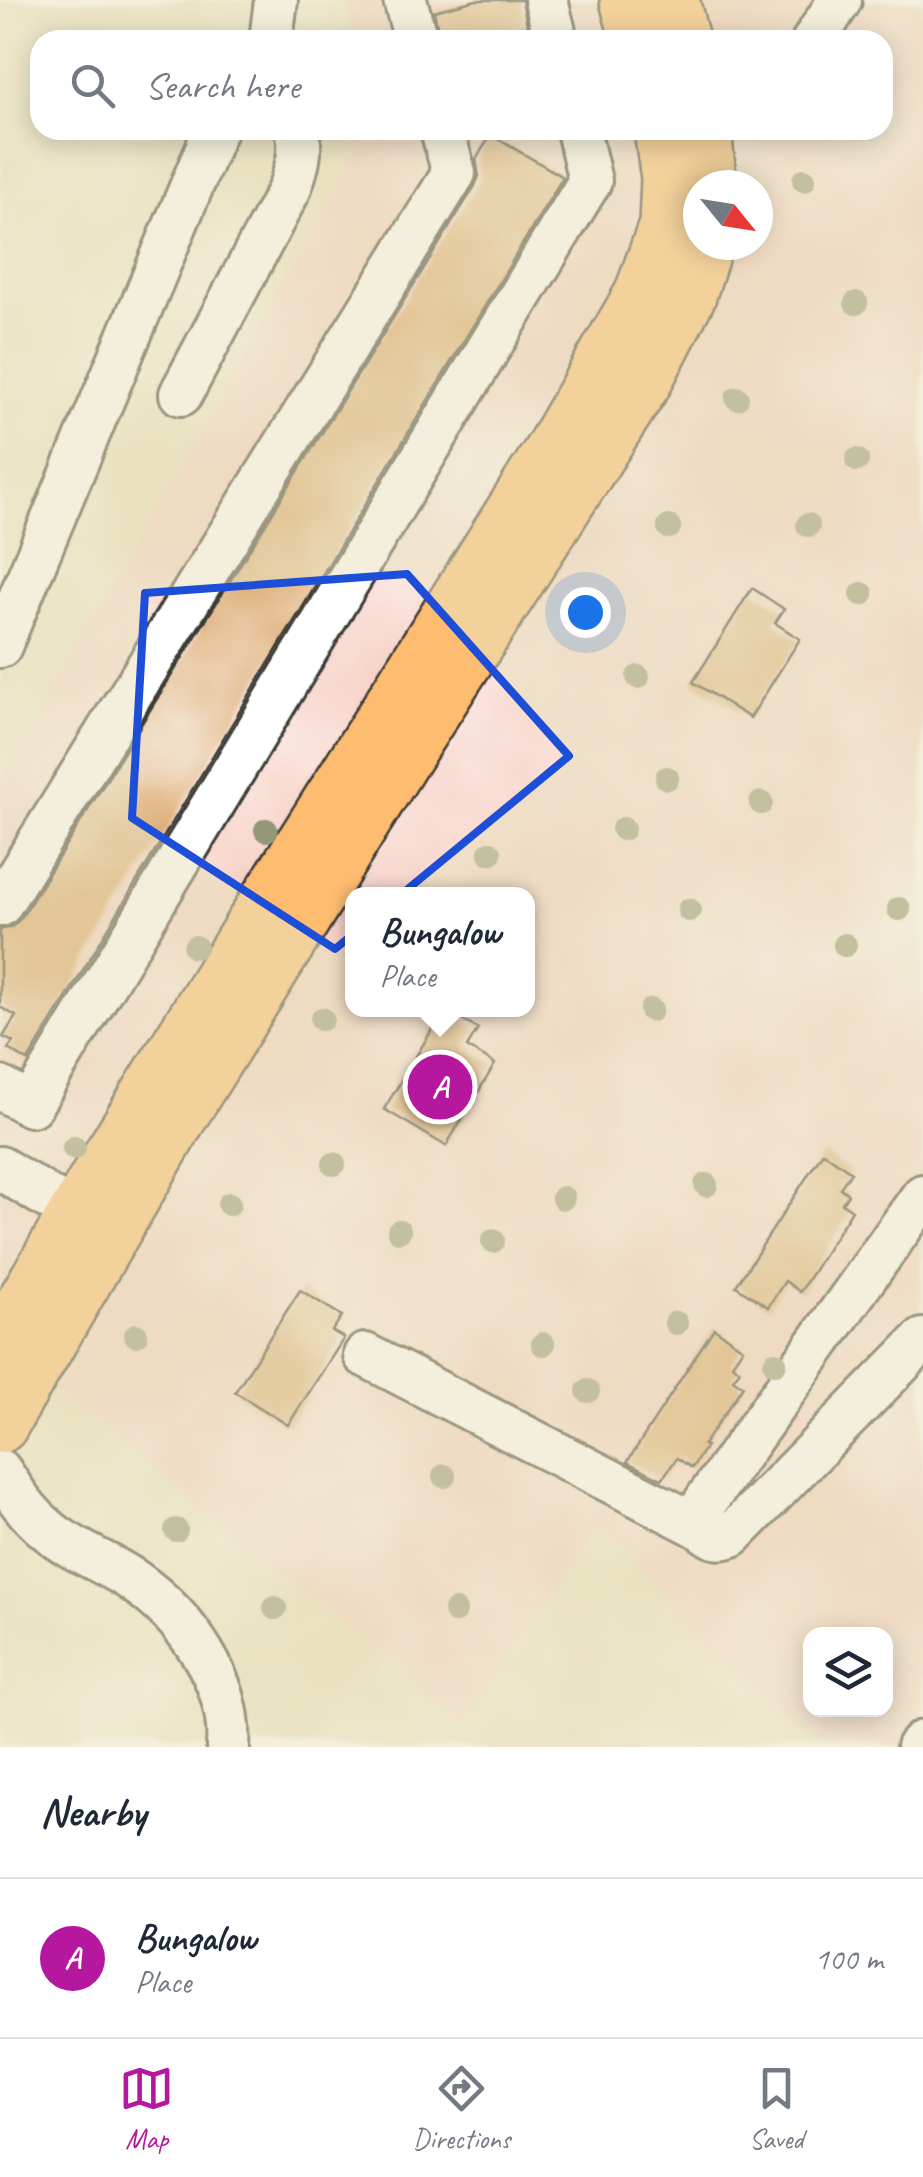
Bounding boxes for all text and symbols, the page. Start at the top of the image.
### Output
search box [30,30,893,140]
icon: search [65,58,120,113]
text: Search here [145,62,300,109]
north arrow [683,170,773,260]
your location [560,587,611,638]
popup [345,887,535,1017]
text: Bungalow [380,908,500,955]
text: Place [380,955,436,996]
pin: A [408,1050,472,1124]
map controls [803,1627,893,1717]
button: layers [803,1627,893,1717]
text: Nearby [40,1786,146,1839]
text: Bungalow [135,1914,256,1961]
text: A [64,1938,81,1979]
text: 100 m [814,1938,883,1979]
text: Place [135,1961,191,2002]
tab: Map [119,2061,174,2156]
tab: Directions [413,2061,510,2156]
tab: Saved [749,2061,804,2156]

